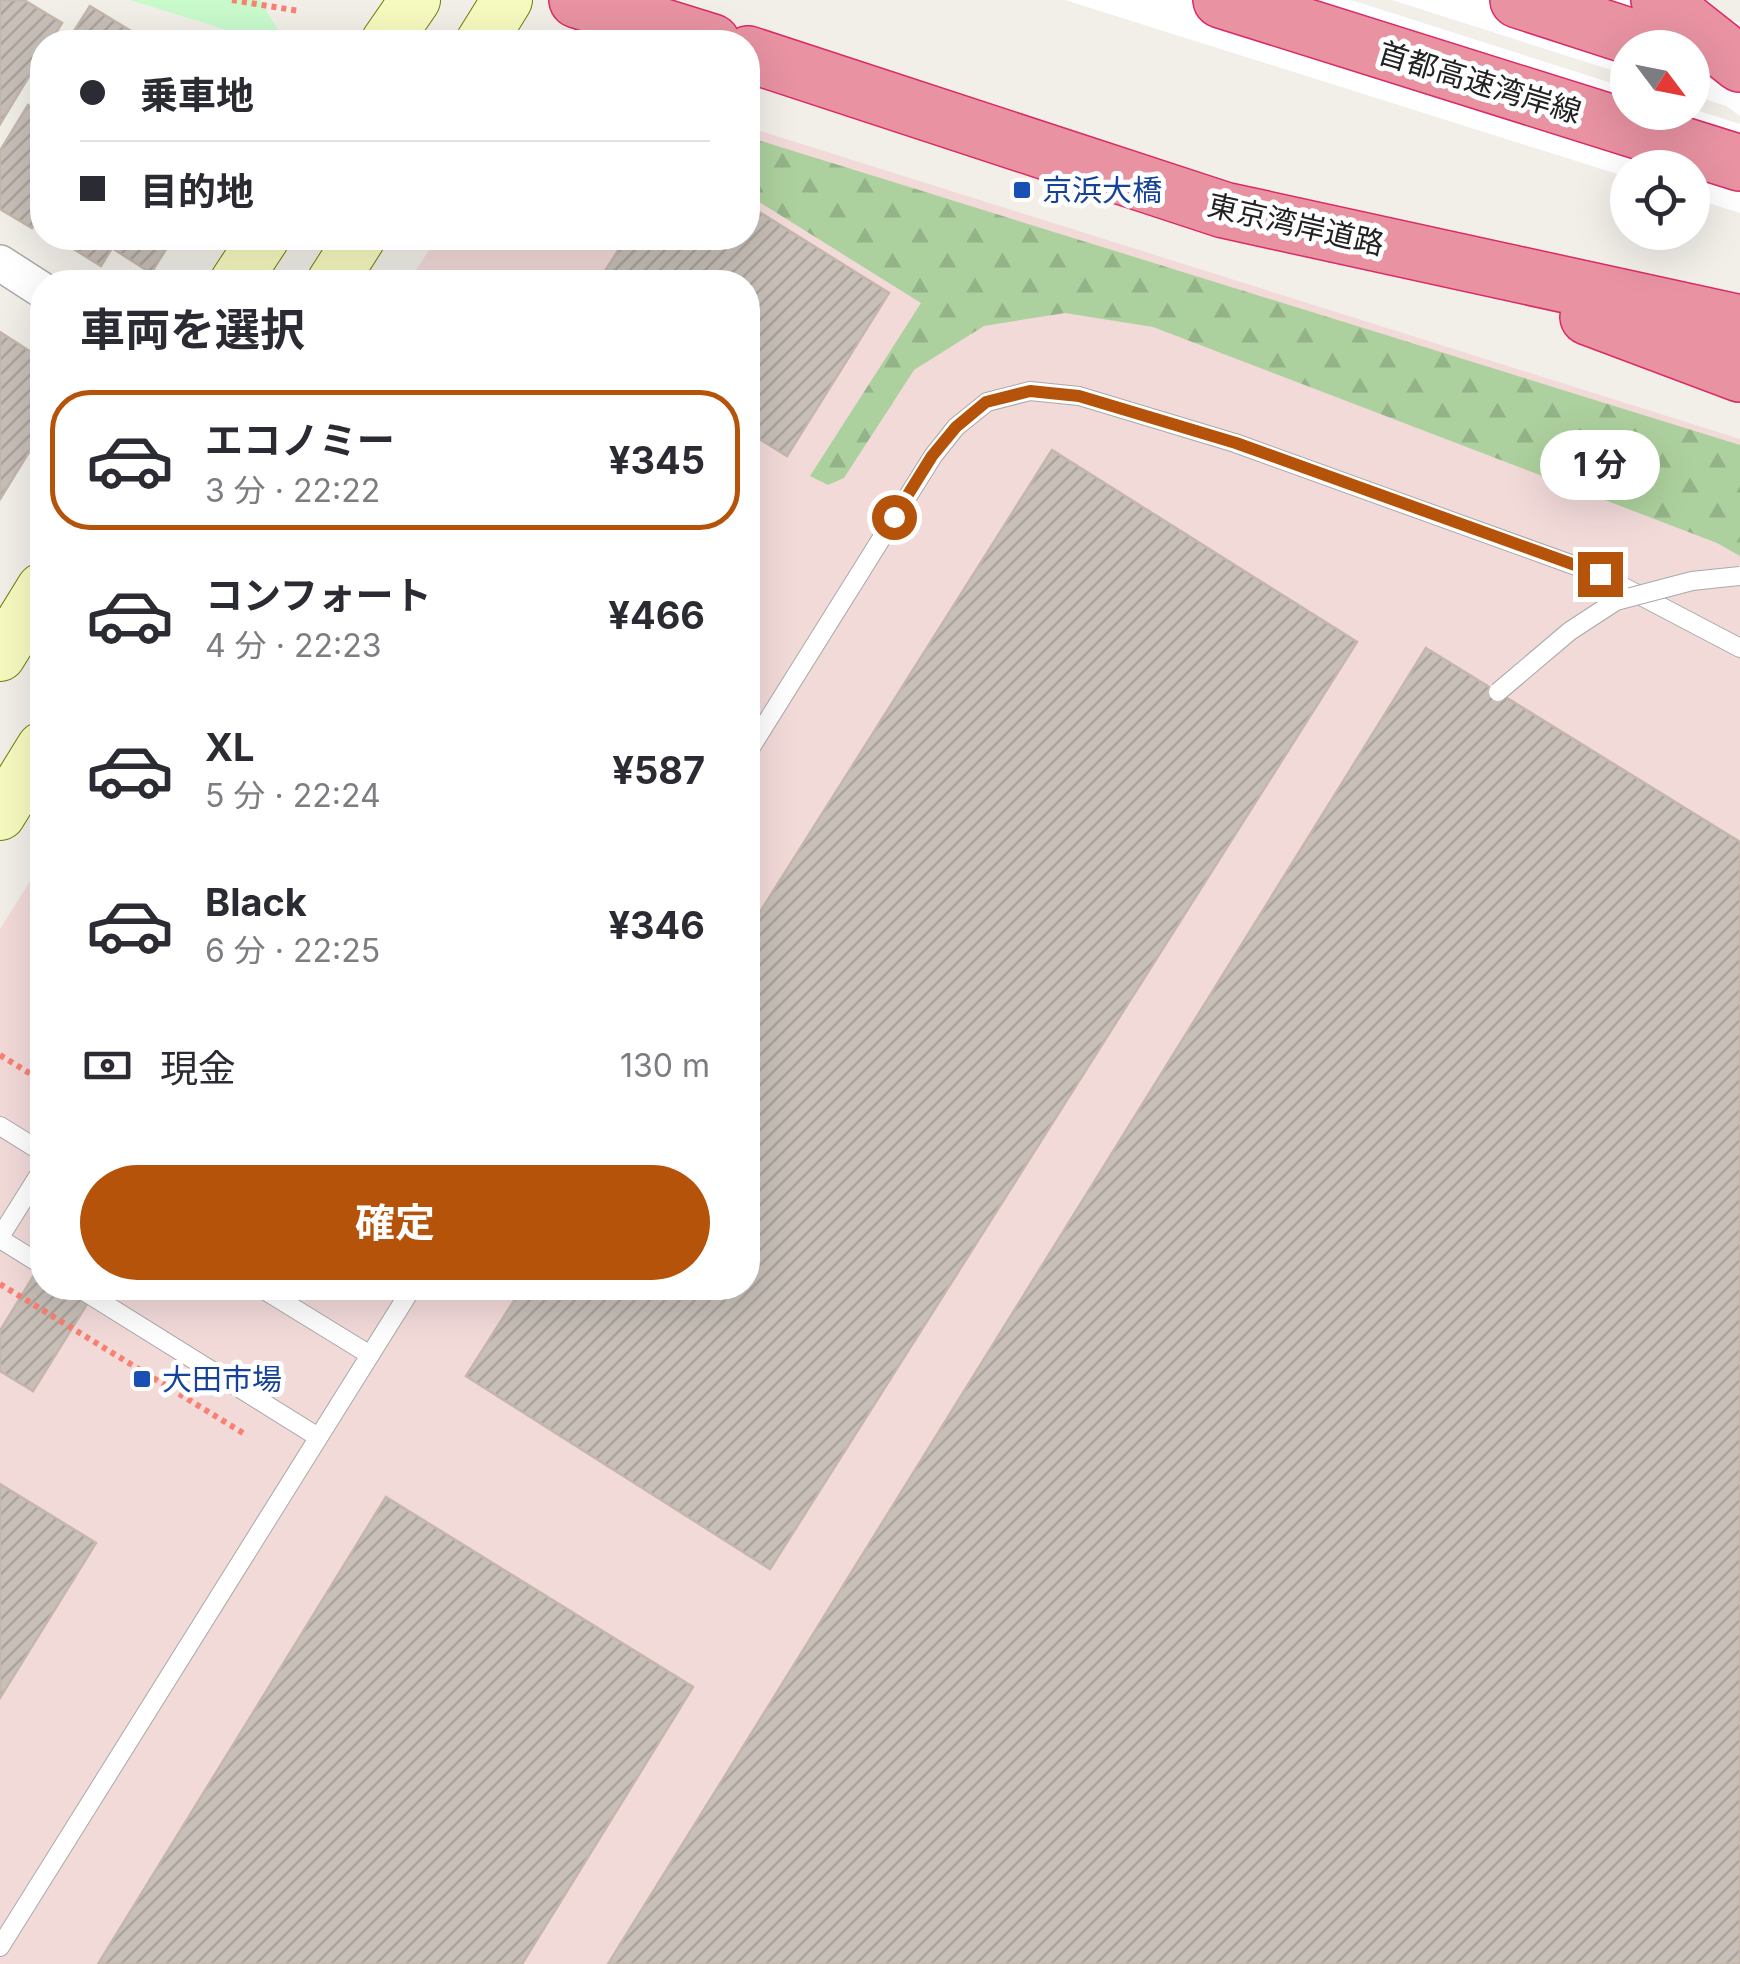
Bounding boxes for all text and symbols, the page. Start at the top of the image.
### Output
north arrow [1610,30,1710,130]
map controls [1610,30,1710,250]
street label: 首都高速湾岸線 [1374,34,1586,130]
text: 乗車地 [140,72,254,118]
button: locate [1610,150,1710,250]
text: 目的地 [140,168,254,214]
place label: 京浜大橋 [1042,172,1162,208]
marker: 京浜大橋 [1011,179,1033,201]
street label: 東京湾岸道路 [1204,186,1388,262]
text: 車両を選択 [80,302,305,357]
icon: car [85,415,175,505]
text: エコノミー [205,417,395,463]
callout: 1 分 [1540,429,1660,499]
text: ¥345 [609,437,705,483]
text: 1 分 [1573,445,1627,484]
text: 3 分 · 22:22 [205,471,380,510]
route start [872,495,917,540]
route end [1578,552,1623,597]
icon: car [85,570,175,660]
text: コンフォート [205,572,432,618]
text: ¥466 [608,592,705,638]
text: 4 分 · 22:23 [205,626,381,665]
text: XL [205,724,255,770]
icon: car [85,725,175,815]
text: ¥587 [612,747,705,793]
text: 5 分 · 22:24 [205,776,381,815]
text: Black [205,879,307,925]
icon: car [85,880,175,970]
text: ¥346 [608,902,705,948]
text: 6 分 · 22:25 [205,931,380,970]
icon: cash [80,1038,135,1093]
text: 現金 [160,1045,236,1091]
text: 130 m [620,1046,710,1085]
button: 確定 [80,1165,710,1280]
place label: 大田市場 [162,1361,282,1397]
marker: 大田市場 [131,1368,153,1390]

